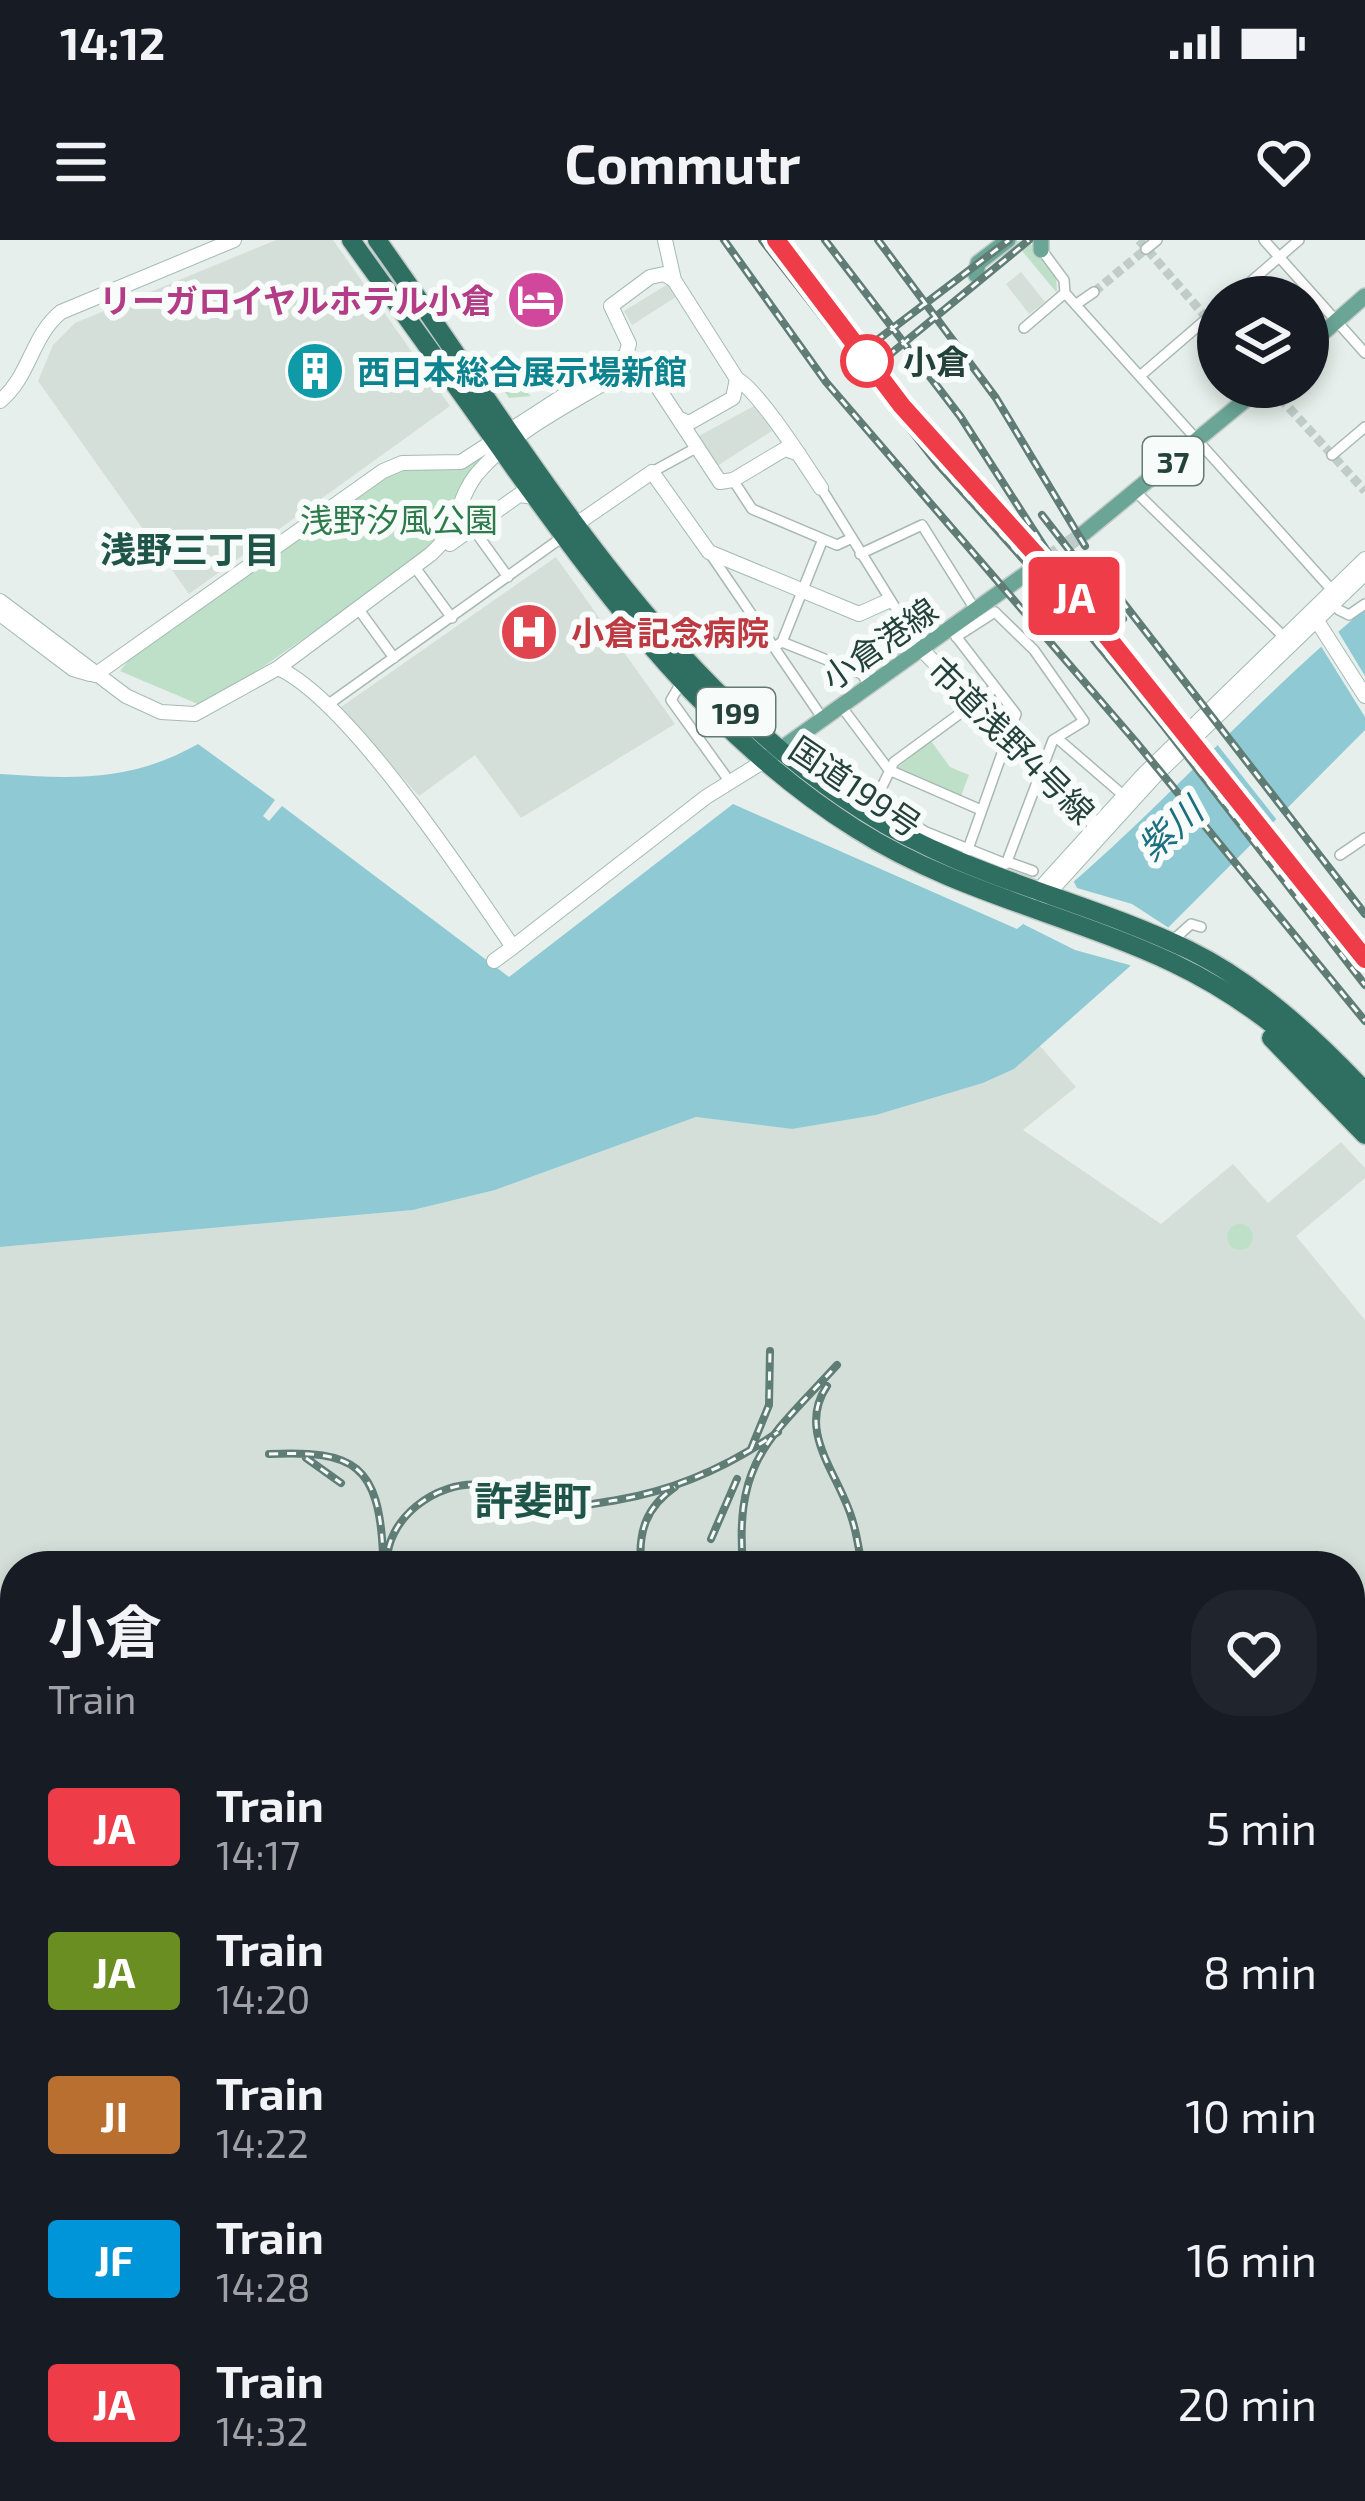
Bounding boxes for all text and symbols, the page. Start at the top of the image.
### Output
text: 14:12 [60,15,165,69]
icon: menu [48,129,114,195]
icon: heart [1251,129,1317,195]
text: Commutr [565,130,800,195]
hotel icon: リーガロイヤルホテル小倉 [505,269,567,331]
map controls [1197,276,1329,408]
button: layers [1197,276,1329,408]
place label: リーガロイヤルホテル小倉 [99,280,494,320]
marker: 小倉 [842,336,892,386]
building icon: 西日本総合展示場新館 [284,340,346,402]
place label: 小倉 [903,341,969,381]
place label: 西日本総合展示場新館 [357,351,687,391]
road number: 37 [1143,437,1203,485]
park label: 浅野汐風公園 [300,499,498,539]
district label: 浅野三丁目 [100,527,280,570]
line badge: JA [1020,557,1128,635]
text: JA [1052,571,1096,621]
street label: 小倉港線 [813,589,945,697]
hospital icon: 小倉記念病院 [498,601,560,663]
place label: 小倉記念病院 [571,612,769,652]
street label: 市道浅野4号線 [921,649,1103,831]
road number: 199 [697,688,775,736]
street label: 国道199号 [783,728,929,844]
water label: 紫川 [1128,785,1213,868]
district label: 許斐町 [474,1476,592,1523]
button: heart [1191,1590,1317,1716]
text: 小倉 [48,1596,162,1664]
text: Train [48,1675,136,1722]
text: Train [216,1777,324,1831]
text: 5 min [1206,1800,1317,1854]
text: JA [92,1802,136,1852]
text: 14:17 [216,1831,300,1878]
text: Train [216,1921,324,1975]
text: 8 min [1203,1944,1317,1998]
text: JA [92,1946,136,1996]
text: 14:20 [216,1975,310,2022]
text: Train [216,2065,324,2119]
text: 10 min [1185,2088,1317,2142]
text: JI [100,2090,128,2140]
text: 14:22 [216,2119,309,2166]
text: Train [216,2209,324,2263]
text: 16 min [1187,2232,1317,2286]
text: JF [94,2234,134,2284]
text: 14:28 [216,2263,310,2310]
text: Train [216,2353,324,2407]
text: 20 min [1178,2376,1317,2430]
text: JA [92,2378,136,2428]
text: 14:32 [216,2407,308,2454]

